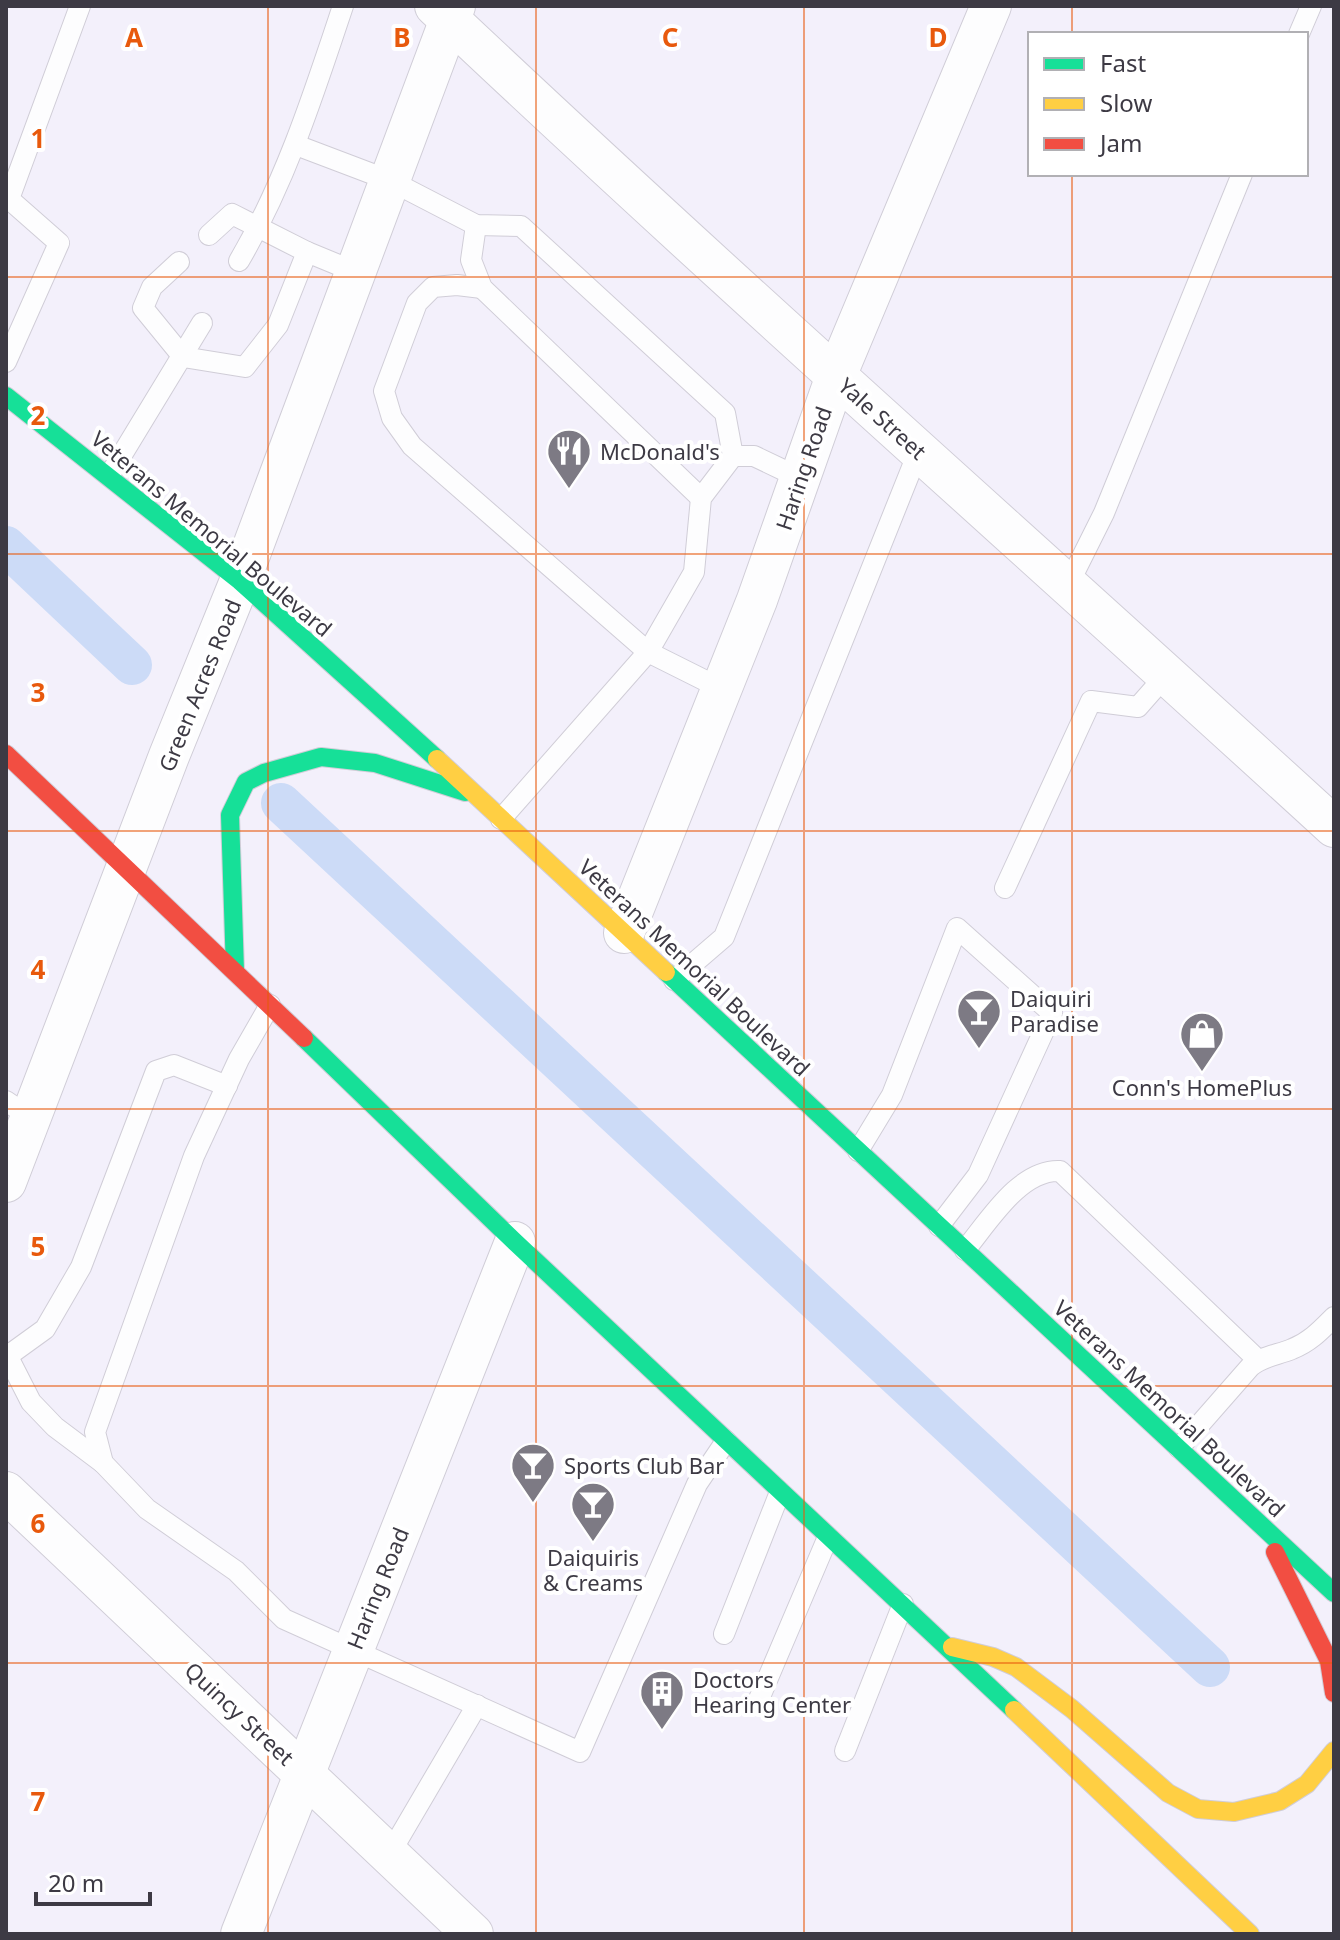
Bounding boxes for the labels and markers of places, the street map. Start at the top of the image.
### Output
restaurant icon: McDonald's [545,427,593,490]
place label: McDonald's [600,436,720,466]
place label: Daiquiri Paradise [1010,983,1099,1038]
bar icon: Daiquiri Paradise [955,987,1003,1050]
shop icon: Conn's HomePlus [1178,1010,1226,1073]
place label: Conn's HomePlus [1112,1072,1292,1102]
bar icon: Sports Club Bar [509,1441,557,1504]
place label: Sports Club Bar [564,1450,724,1480]
bar icon: Daiquiris & Creams [569,1480,617,1543]
place label: Daiquiris & Creams [543,1542,643,1597]
place label: Doctors Hearing Center [693,1664,851,1719]
building icon: Doctors Hearing Center [638,1668,686,1731]

